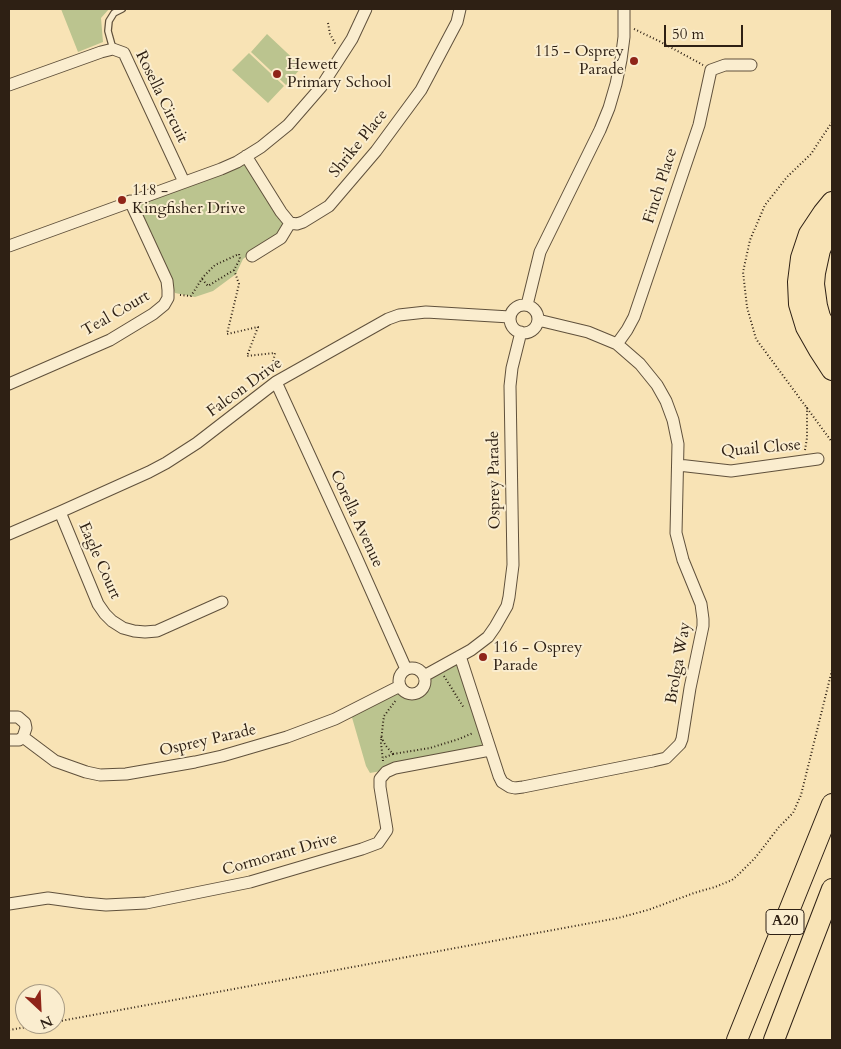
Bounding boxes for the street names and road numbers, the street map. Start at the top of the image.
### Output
street label: Rosella Circuit [130,48,192,146]
street label: Shrike Place [326,106,392,182]
street label: Finch Place [640,146,682,226]
street label: Teal Court [79,287,153,341]
street label: Falcon Drive [204,354,286,422]
street label: Osprey Parade [485,431,505,529]
street label: Quail Close [720,436,802,462]
street label: Corella Avenue [325,467,387,571]
street label: Eagle Court [74,520,124,602]
street label: Brolga Way [662,621,696,705]
street label: Osprey Parade [158,721,258,761]
street label: Cormorant Drive [220,829,340,881]
road number: A20 [766,910,804,934]

